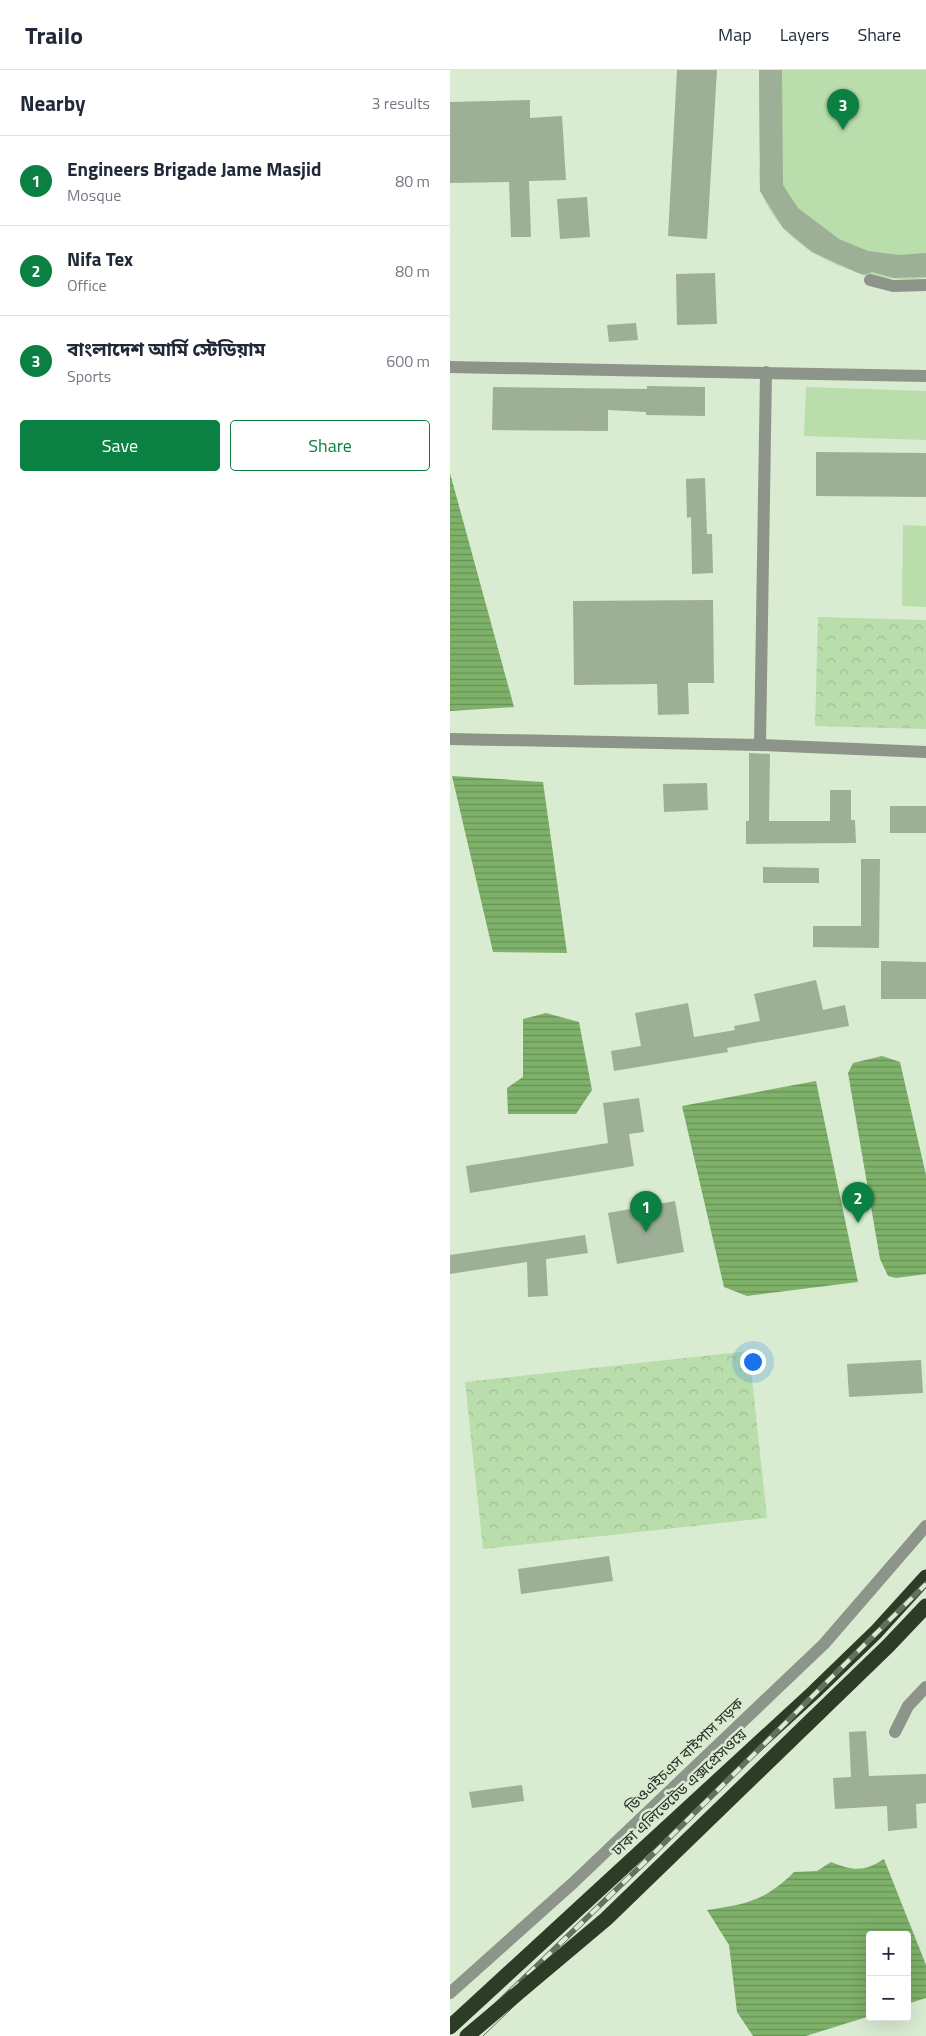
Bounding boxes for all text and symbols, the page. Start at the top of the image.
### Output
text: Trailo [25,17,83,53]
text: Map [718,21,752,48]
text: Layers [780,21,829,48]
text: Share [857,21,901,48]
text: Nearby [20,87,85,119]
pin: 3 [827,89,859,130]
text: 3 results [371,91,430,115]
text: Engineers Brigade Jame Masjid [67,154,321,183]
text: 1 [32,169,40,193]
text: 80 m [395,169,430,193]
text: Mosque [67,183,121,207]
text: Nifa Tex [67,244,133,273]
text: 2 [32,259,40,283]
text: 80 m [395,259,430,283]
text: Office [67,273,107,297]
text: বাংলাদেশ আর্মি স্টেডিয়াম [67,334,265,363]
text: 3 [32,349,40,373]
text: 600 m [386,349,430,373]
text: Sports [67,364,111,388]
button: Save [20,420,220,471]
button: Share [230,420,430,471]
pin: 2 [842,1182,874,1223]
pin: 1 [630,1191,662,1232]
your location [740,1349,766,1375]
street label: ডিওএইচএস বাইপাস সড়ক [619,1692,749,1818]
street label: ঢাকা এলিভেটেড এক্সপ্রেসওয়ে [606,1723,752,1862]
map controls [866,1931,911,2021]
button: + [866,1931,911,1976]
button: − [866,1976,911,2021]

